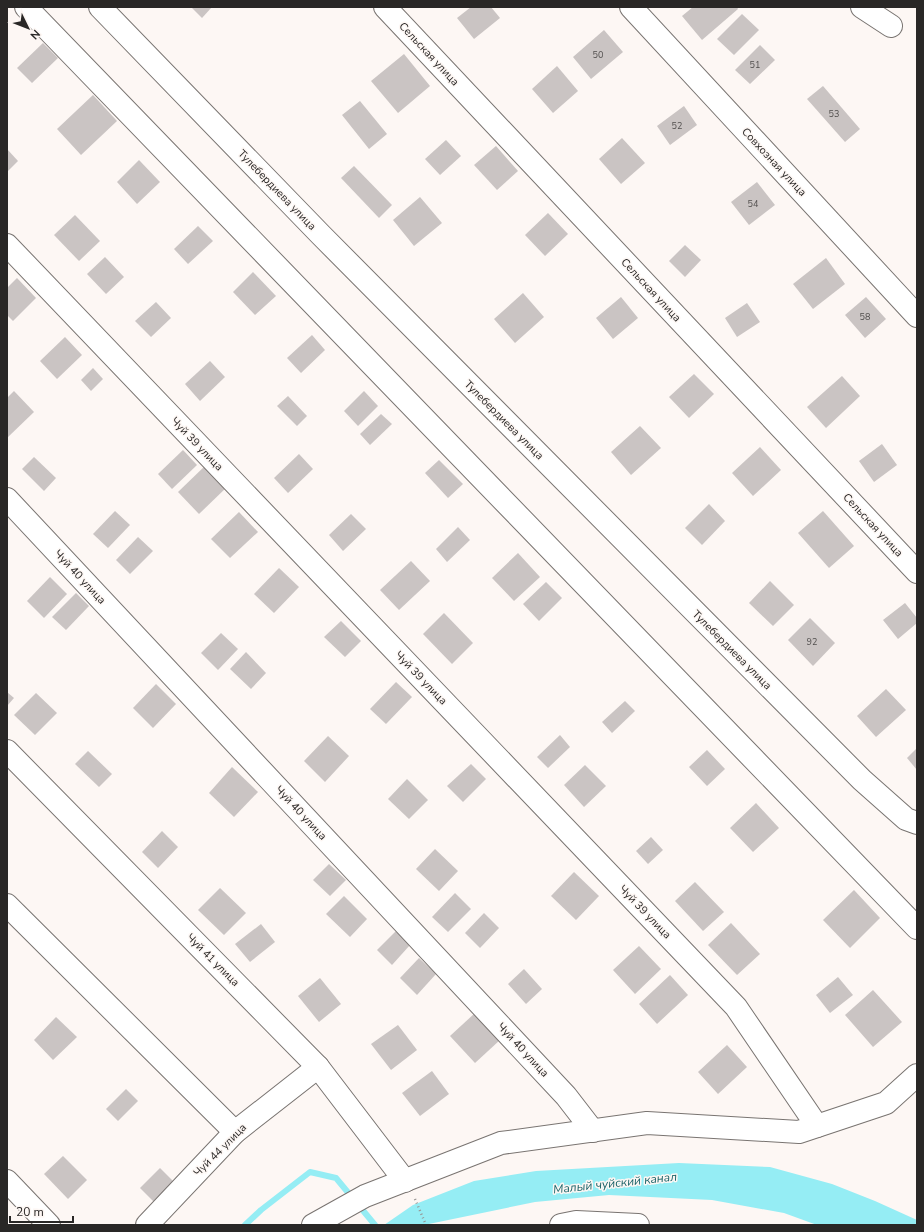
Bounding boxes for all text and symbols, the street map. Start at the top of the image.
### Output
north arrow [8,8,48,48]
street label: Сельская улица [396,19,462,89]
text: N [27,26,43,43]
house number: 50 [593,49,603,61]
house number: 51 [750,59,760,71]
house number: 53 [829,108,839,120]
house number: 52 [672,120,682,132]
street label: Совхозная улица [738,124,810,200]
street label: Тулебердиева улица [235,146,319,234]
house number: 54 [748,198,759,210]
street label: Сельская улица [618,255,684,325]
house number: 58 [860,311,870,323]
street label: Тулебердиева улица [461,377,547,463]
street label: Чуй 39 улица [168,414,226,474]
street label: Сельская улица [840,490,906,560]
street label: Чуй 40 улица [51,547,109,607]
street label: Тулебердиева улица [689,607,775,693]
house number: 92 [807,636,817,648]
street label: Чуй 39 улица [392,648,450,708]
street label: Чуй 40 улица [272,783,330,843]
street label: Чуй 39 улица [616,882,674,942]
street label: Чуй 41 улица [183,930,243,990]
street label: Чуй 40 улица [494,1020,552,1080]
street label: Чуй 44 улица [190,1120,250,1180]
water label: Малый чуйский канал [552,1169,678,1197]
scale bar [10,1198,73,1224]
text: 20 m [16,1204,44,1220]

